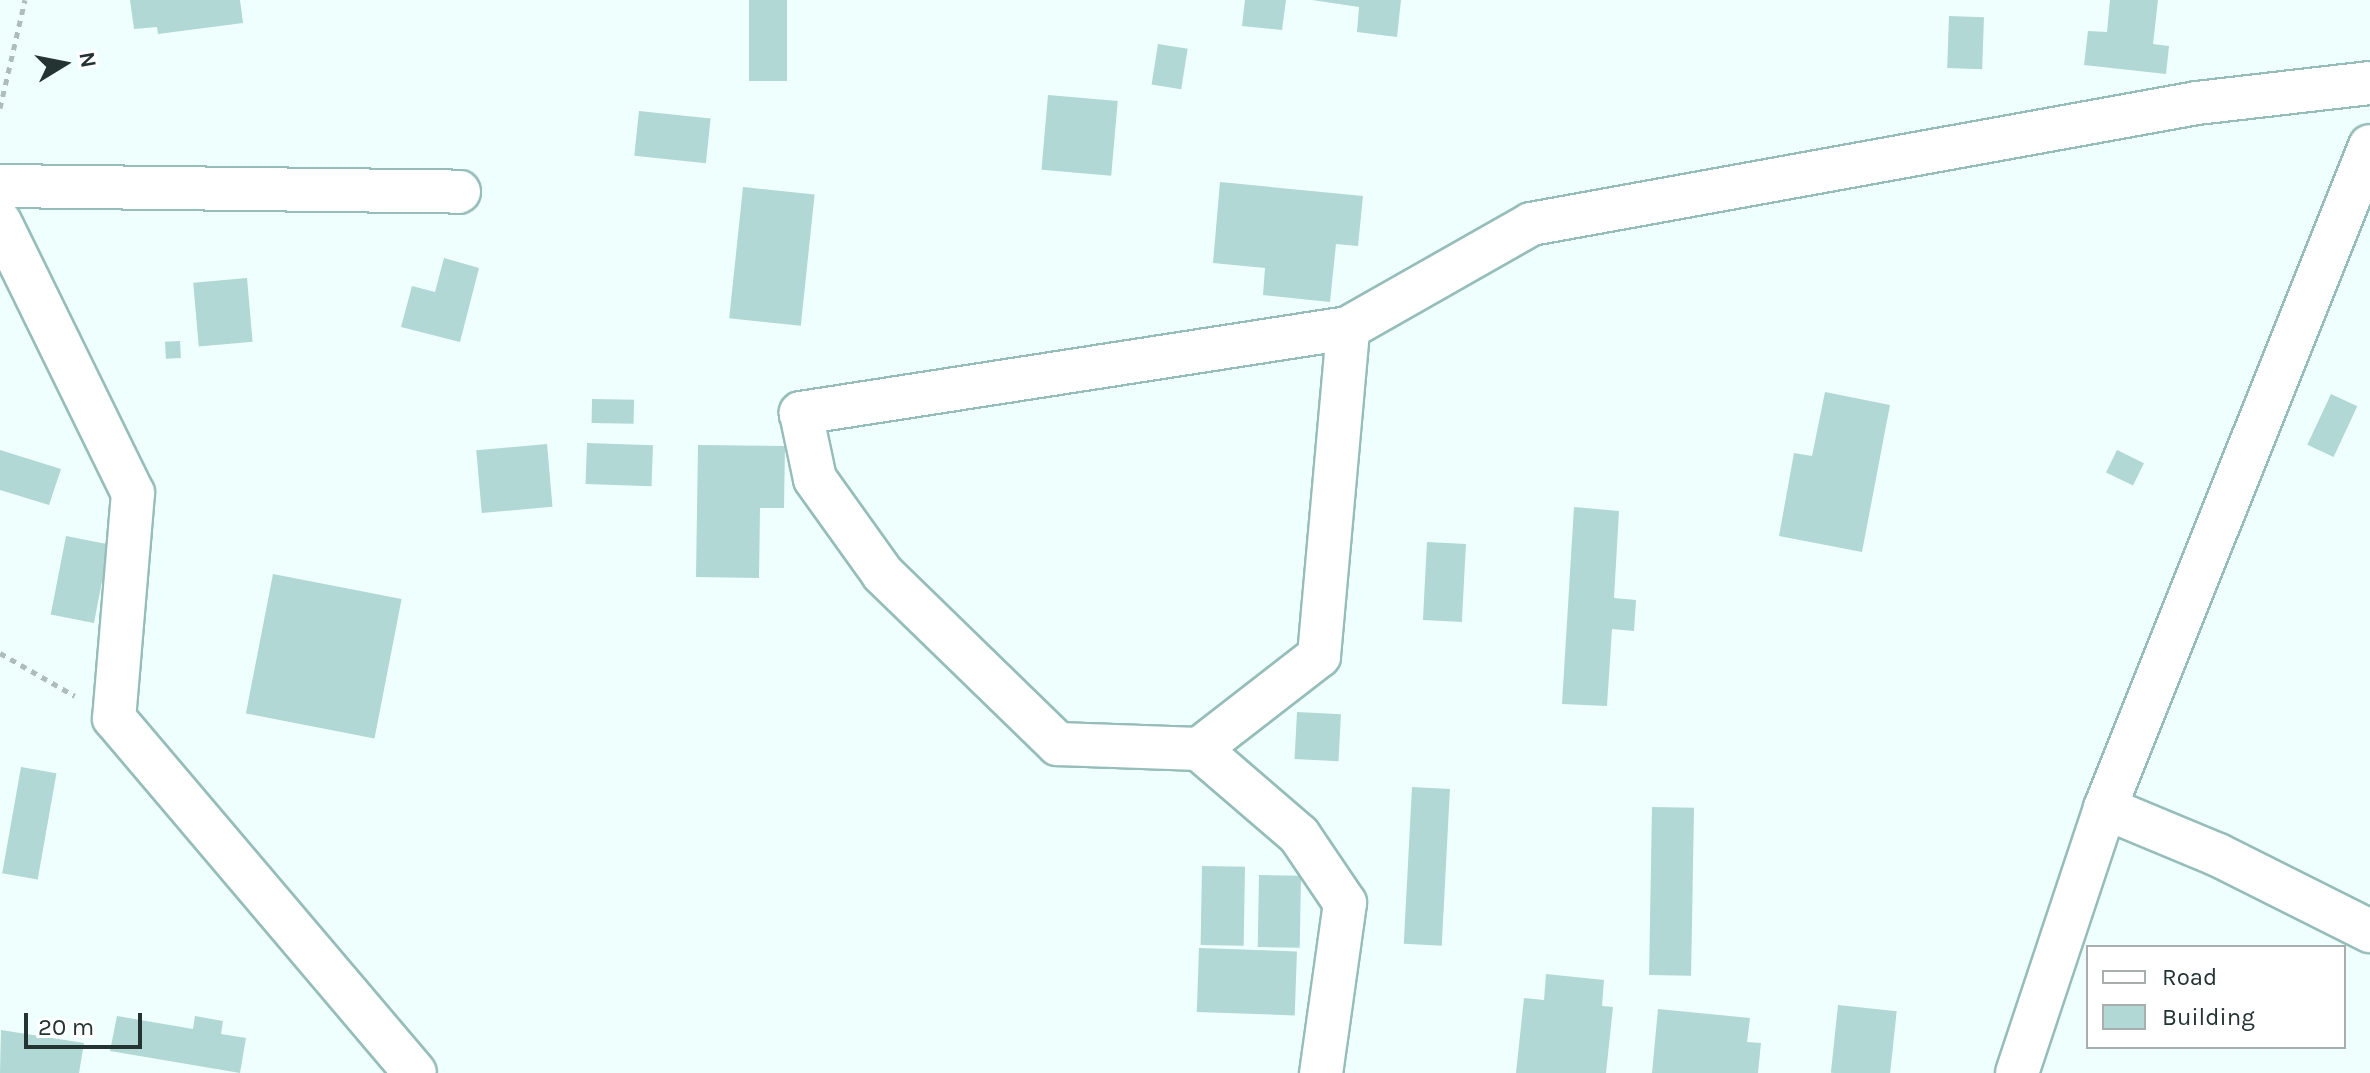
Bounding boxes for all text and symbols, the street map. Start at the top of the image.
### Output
north arrow [24,24,104,104]
text: N [73,50,102,70]
legend [2086,945,2346,1049]
text: Road [2162,963,2217,991]
scale bar [28,997,146,1047]
text: Building [2162,1003,2255,1031]
text: 20 m [38,1013,94,1041]

